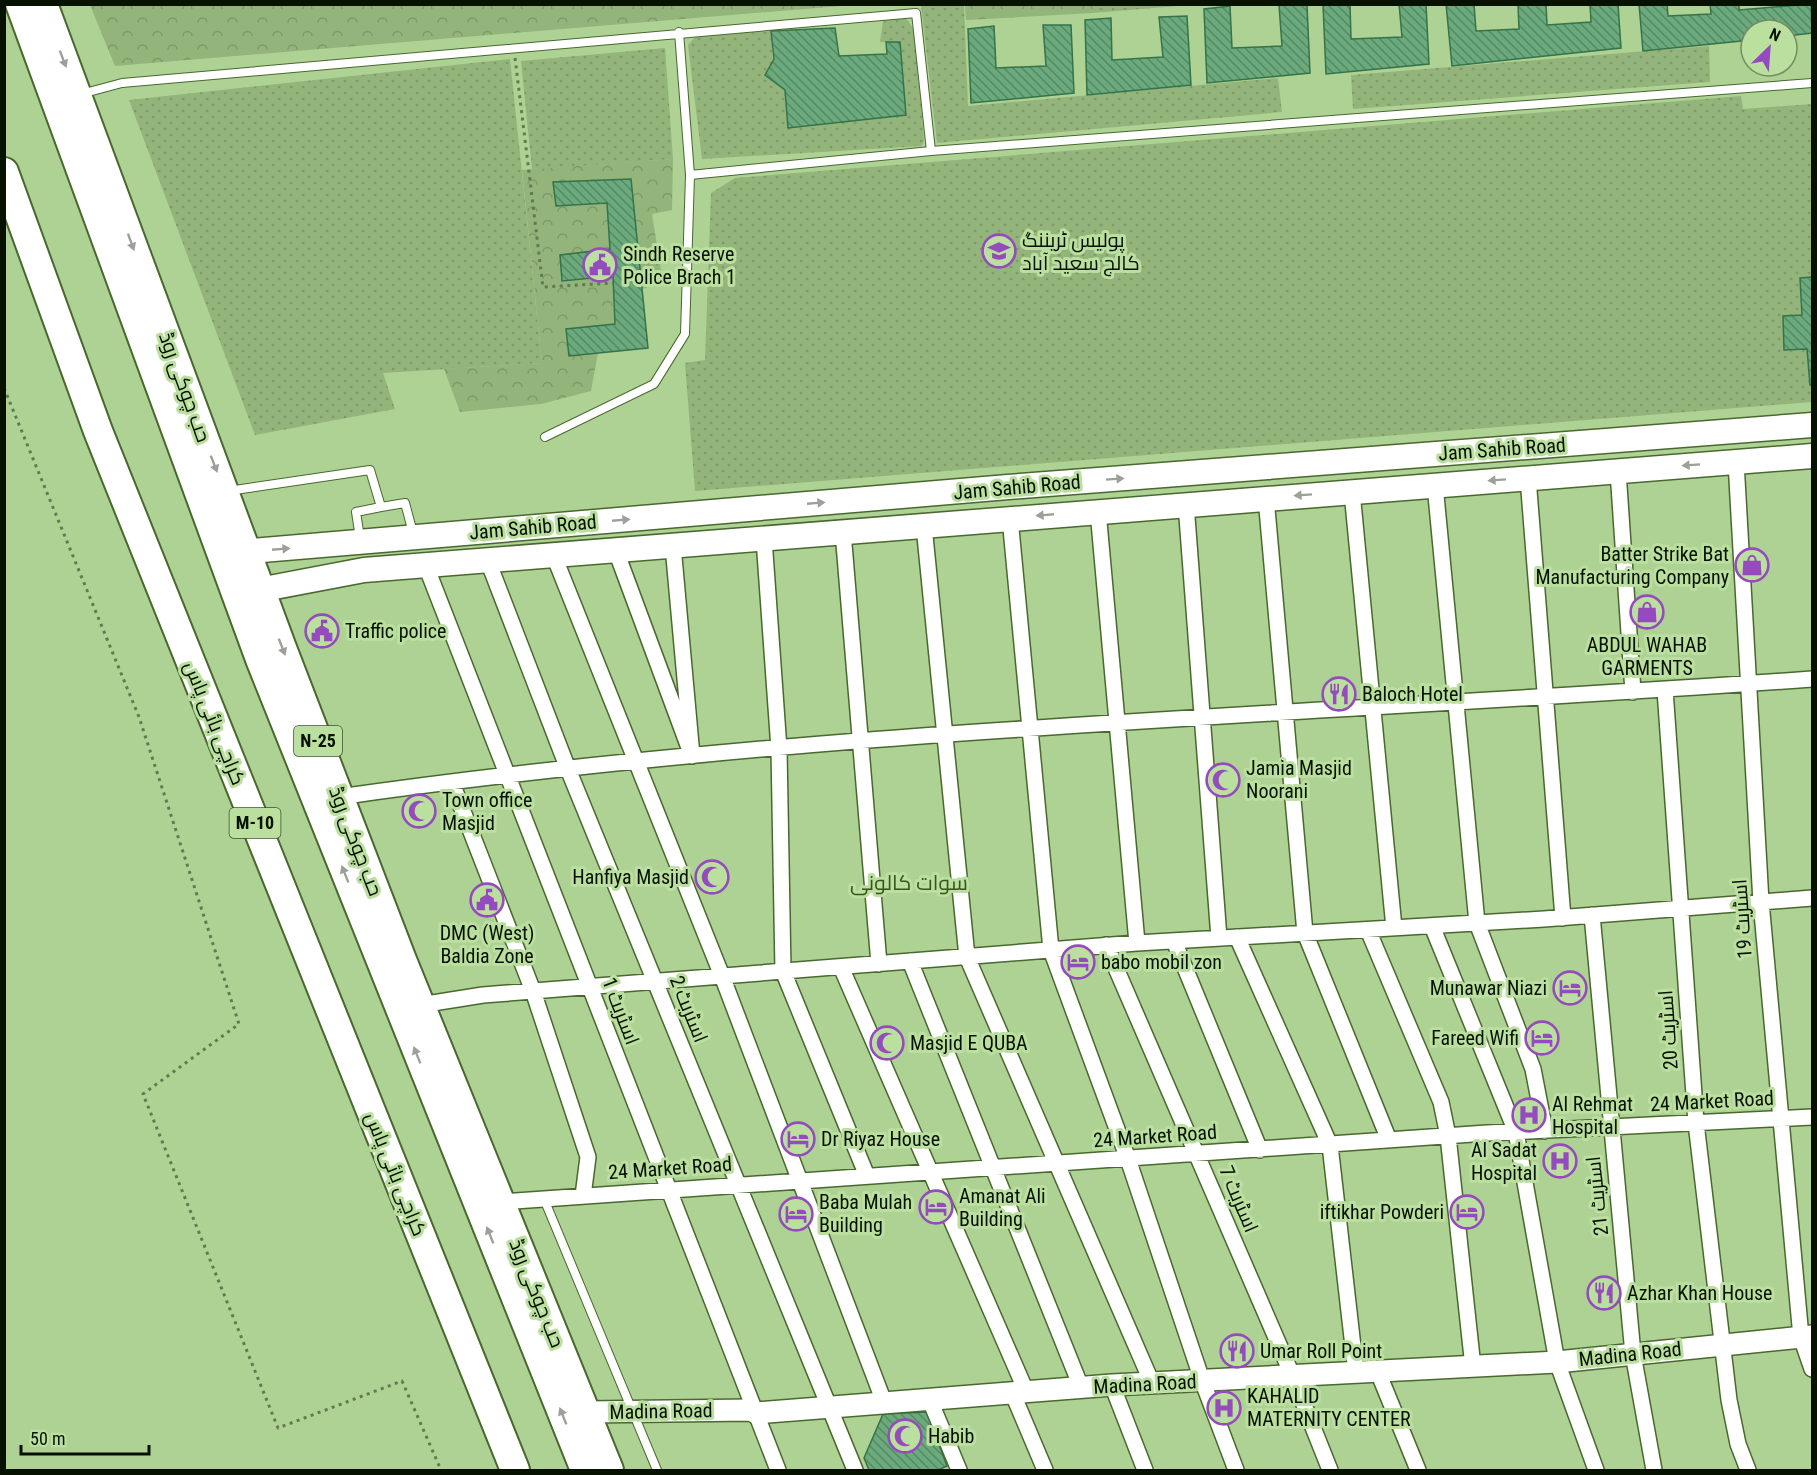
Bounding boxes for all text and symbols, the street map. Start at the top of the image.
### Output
north arrow [1739,18,1799,78]
text: N [1767,24,1784,46]
one-way arrow [59,50,69,68]
place label: پولیس ٹریننگ کالج سعید آباد [1022,228,1140,277]
one-way arrow [127,233,137,251]
school or university icon: پولیس ٹریننگ کالج سعید آباد [981,233,1017,269]
place label: Sindh Reserve Police Brach 1 [623,242,736,289]
public building icon: Sindh Reserve Police Brach 1 [582,247,618,283]
street label: حب چوکی روڈ [153,329,216,446]
street label: Jam Sahib Road [1437,433,1567,465]
one-way arrow [209,455,219,473]
one-way arrow [1682,461,1701,470]
street label: Jam Sahib Road [952,469,1082,505]
one-way arrow [1105,474,1124,484]
one-way arrow [1487,476,1506,485]
one-way arrow [1293,491,1312,500]
one-way arrow [806,498,825,508]
street label: Jam Sahib Road [468,509,598,545]
one-way arrow [1036,511,1055,520]
one-way arrow [612,515,631,525]
place label: Batter Strike Bat Manufacturing Company [1536,542,1729,589]
one-way arrow [271,544,290,554]
shop icon: Batter Strike Bat Manufacturing Company [1734,547,1770,583]
shop icon: ABDUL WAHAB GARMENTS [1629,594,1665,630]
public building icon: Traffic police [304,613,340,649]
place label: Traffic police [345,619,446,643]
place label: ABDUL WAHAB GARMENTS [1587,633,1707,680]
one-way arrow [277,638,287,656]
street label: کراچی بائی پاس [178,658,251,789]
restaurant icon: Baloch Hotel [1321,676,1357,712]
place label: Baloch Hotel [1362,682,1463,706]
road number: N-25 [294,726,342,756]
place label: Jamia Masjid Noorani [1246,756,1352,803]
mosque icon: Jamia Masjid Noorani [1205,762,1241,798]
street label: حب چوکی روڈ [323,783,388,899]
place label: Town office Masjid [442,788,532,835]
mosque icon: Town office Masjid [401,793,437,829]
road number: M-10 [230,808,280,838]
mosque icon: Hanfiya Masjid [694,859,730,895]
one-way arrow [340,864,350,882]
place label: Hanfiya Masjid [572,865,689,889]
district label: سوات کالونی [850,871,968,896]
street label: اسٹریٹ 19 [1727,878,1757,960]
public building icon: DMC (West) Baldia Zone [469,882,505,918]
place label: DMC (West) Baldia Zone [440,921,534,968]
hotel icon: babo mobil zon [1060,944,1096,980]
place label: babo mobil zon [1101,950,1222,974]
hotel icon: Munawar Niazi [1552,970,1588,1006]
street label: اسٹریٹ 2 [665,972,713,1046]
street label: اسٹریٹ 1 [597,974,645,1048]
place label: Munawar Niazi [1430,976,1547,1000]
street label: اسٹریٹ 20 [1653,989,1683,1071]
hotel icon: Fareed Wifi [1524,1020,1560,1056]
mosque icon: Masjid E QUBA [869,1025,905,1061]
place label: Fareed Wifi [1431,1026,1519,1050]
place label: Masjid E QUBA [910,1031,1028,1055]
one-way arrow [412,1045,422,1063]
street label: 24 Market Road [1649,1086,1775,1116]
place label: Al Rehmat Hospital [1552,1092,1633,1139]
hospital icon: Al Rehmat Hospital [1511,1097,1547,1133]
street label: کراچی بائی پاس [359,1109,432,1240]
street label: 24 Market Road [1092,1120,1218,1152]
hotel icon: Dr Riyaz House [780,1121,816,1157]
place label: Dr Riyaz House [821,1127,940,1151]
place label: Al Sadat Hospital [1471,1138,1537,1185]
hospital icon: Al Sadat Hospital [1542,1143,1578,1179]
street label: 24 Market Road [607,1152,733,1184]
street label: اسٹریٹ 21 [1581,1155,1613,1237]
street label: اسٹریٹ 7 [1214,1162,1264,1236]
place label: Amanat Ali Building [959,1184,1046,1231]
hotel icon: Amanat Ali Building [918,1189,954,1225]
place label: Baba Mulah Building [819,1190,912,1237]
hotel icon: iftikhar Powderi [1449,1194,1485,1230]
hotel icon: Baba Mulah Building [778,1196,814,1232]
place label: iftikhar Powderi [1320,1200,1444,1224]
one-way arrow [485,1226,495,1244]
street label: حب چوکی روڈ [503,1235,570,1351]
restaurant icon: Azhar Khan House [1586,1275,1622,1311]
place label: Azhar Khan House [1627,1281,1772,1305]
restaurant icon: Umar Roll Point [1219,1333,1255,1369]
street label: Madina Road [1577,1337,1683,1371]
place label: Umar Roll Point [1260,1339,1382,1363]
street label: Madina Road [1093,1369,1197,1399]
place label: KAHALID MATERNITY CENTER [1247,1384,1411,1431]
hospital icon: KAHALID MATERNITY CENTER [1206,1390,1242,1426]
street label: Madina Road [609,1398,713,1424]
one-way arrow [558,1407,568,1425]
scale bar [21,1418,148,1456]
mosque icon: Habib [887,1418,923,1454]
place label: Habib [928,1424,974,1448]
text: 50 m [30,1428,65,1449]

